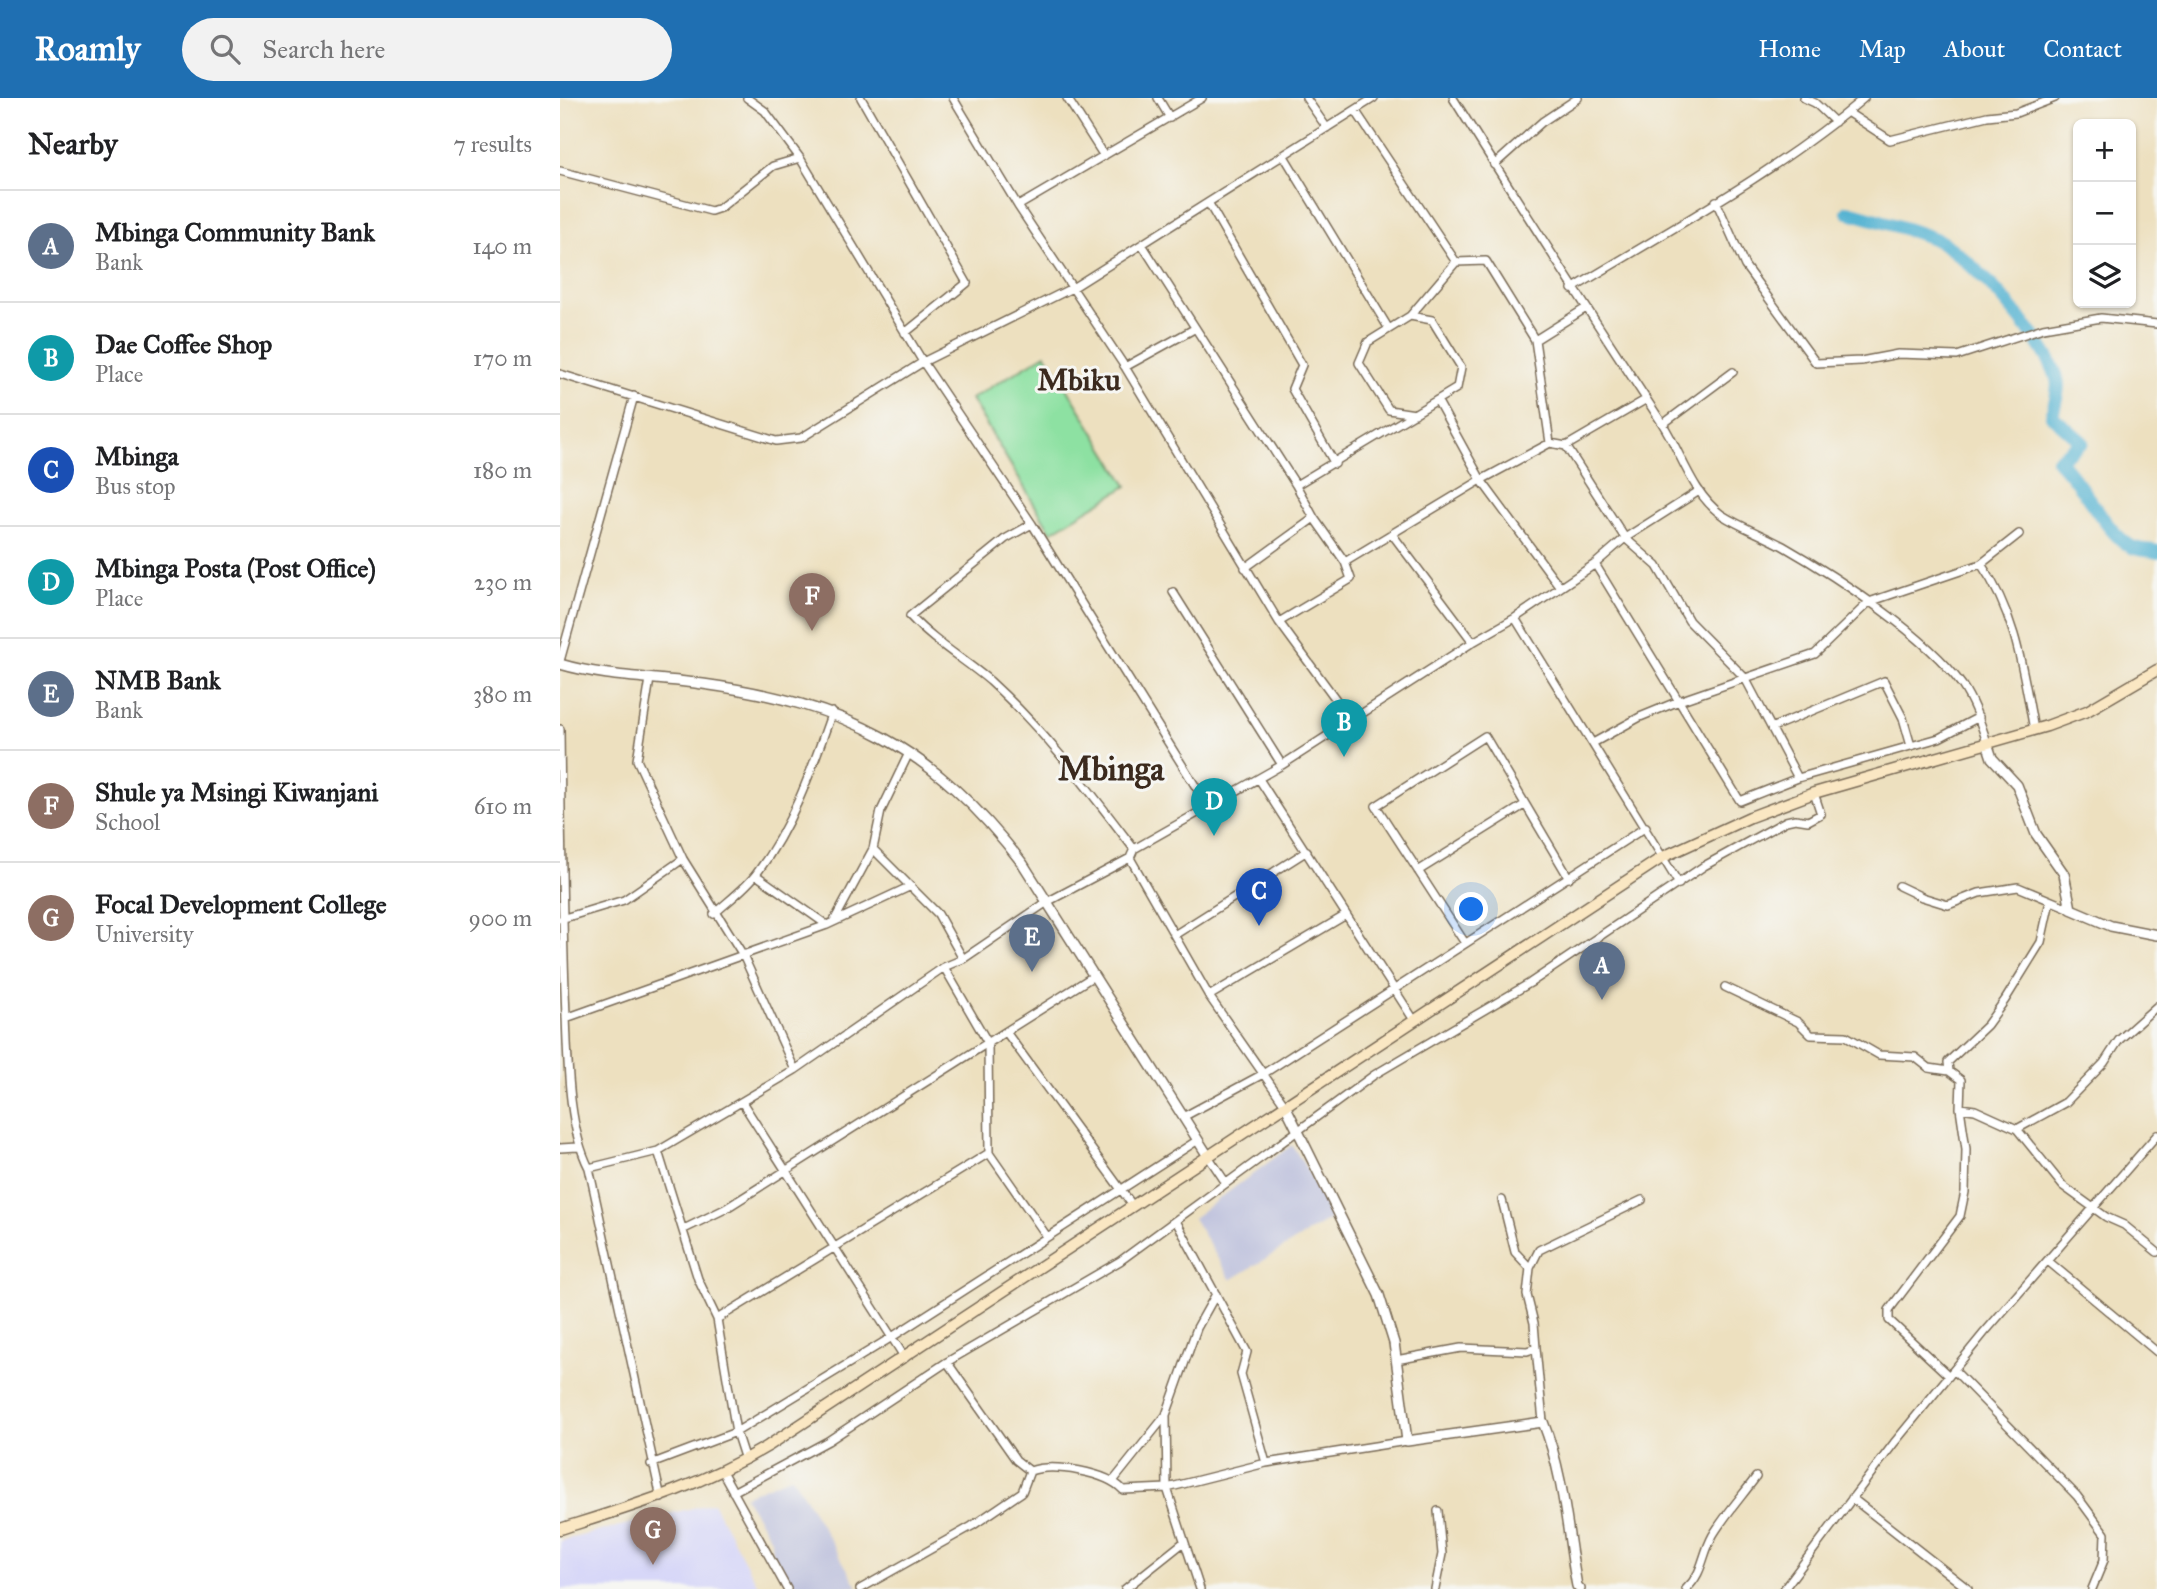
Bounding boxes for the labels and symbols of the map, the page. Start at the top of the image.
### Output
district label: Mbiku [1037,362,1121,398]
pin: F [789,573,835,631]
pin: B [1321,699,1367,757]
district label: Mbinga [1058,749,1165,789]
pin: D [1191,778,1237,836]
pin: C [1236,868,1282,926]
your location [1454,892,1488,926]
pin: E [1009,914,1055,972]
pin: A [1579,942,1625,1000]
pin: G [630,1507,676,1565]

